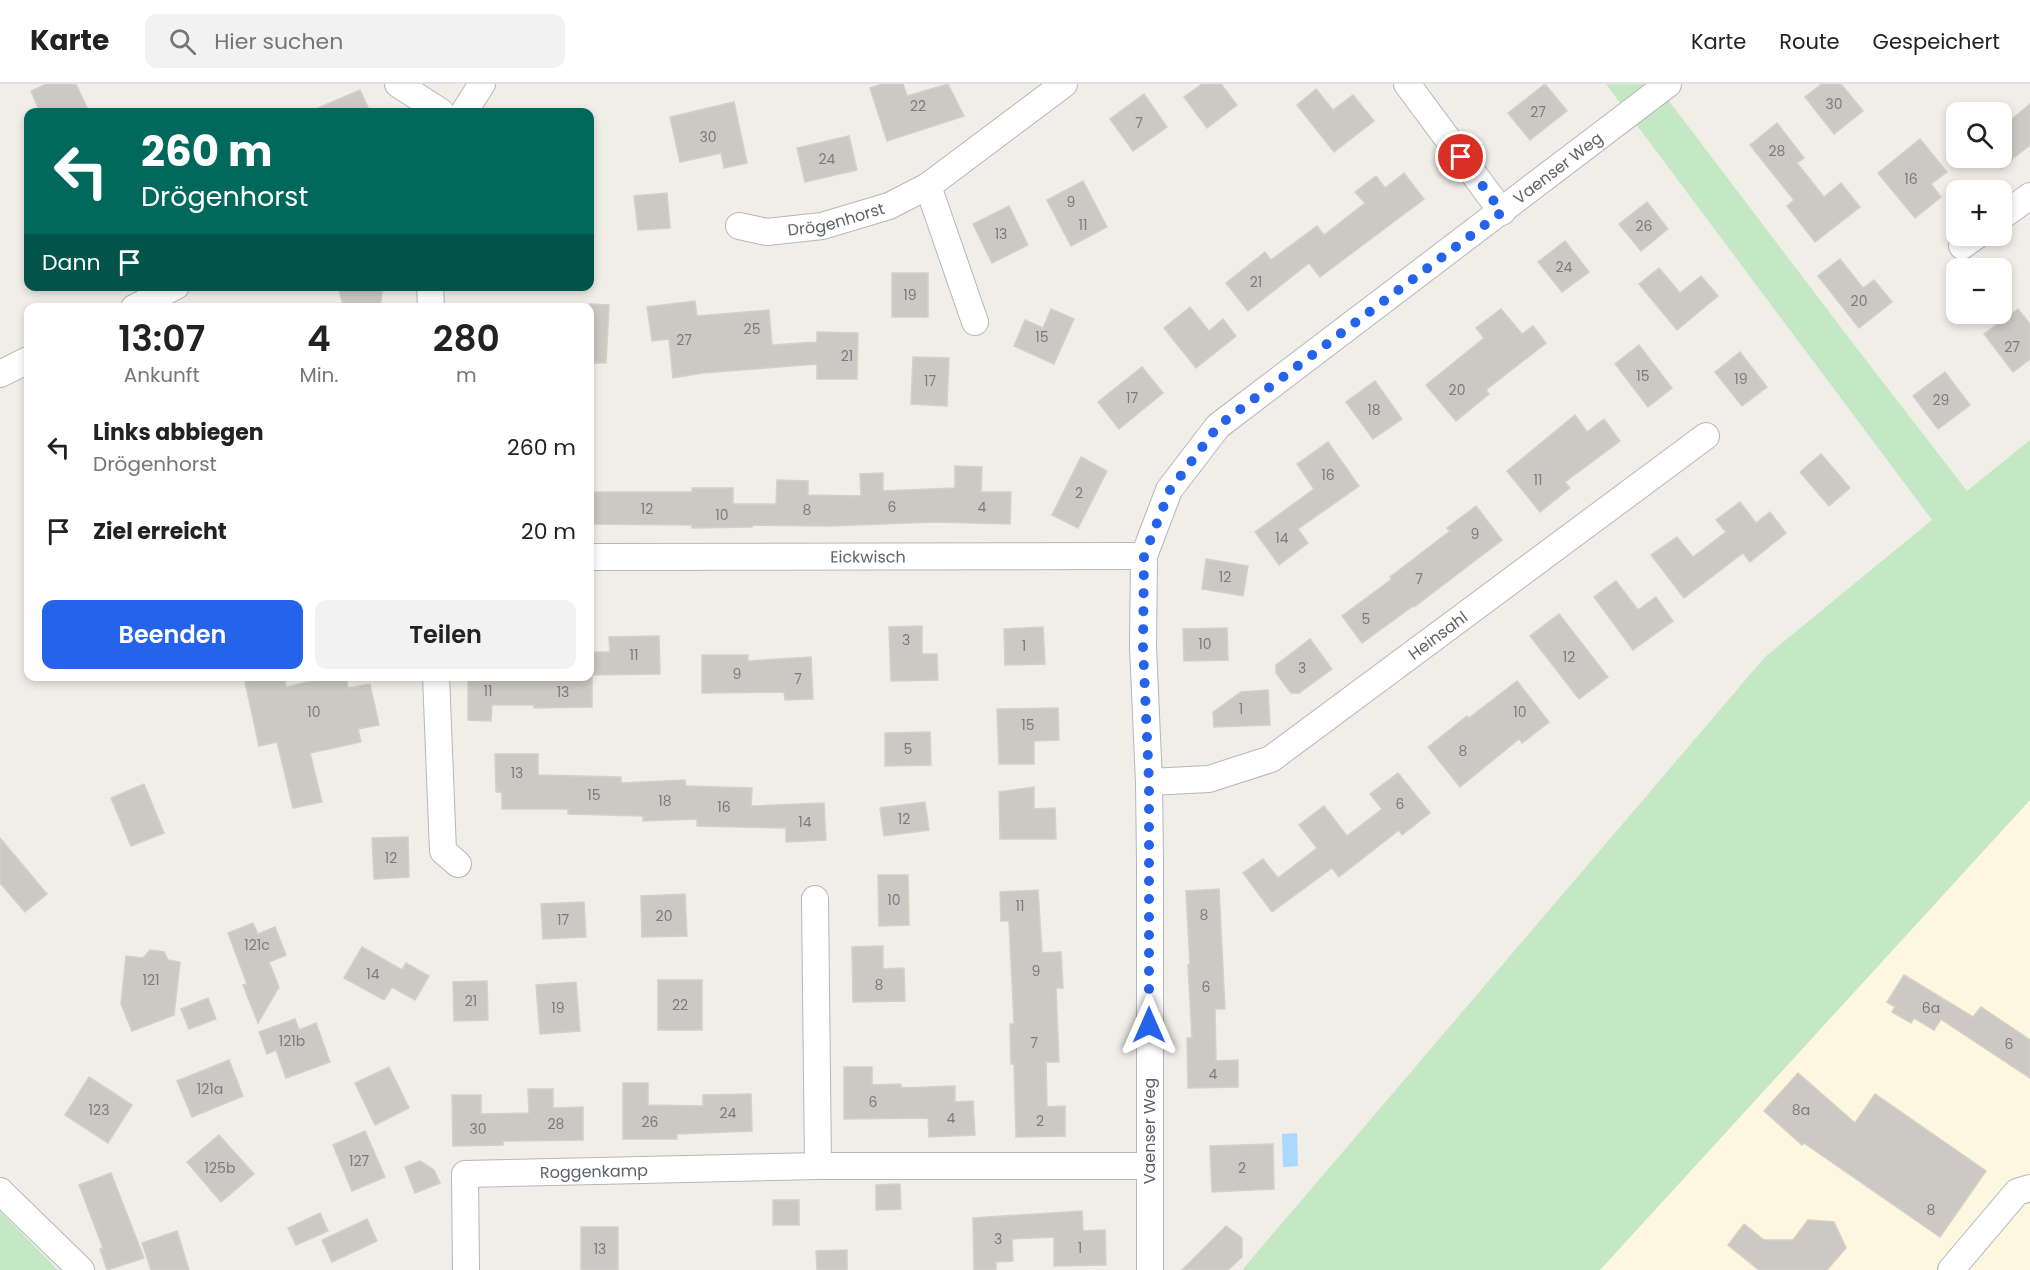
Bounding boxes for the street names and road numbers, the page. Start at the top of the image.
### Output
street label: Vaenser Weg [1508,126,1607,209]
street label: Drögenhorst [786,196,887,241]
street label: Eickwisch [830,545,906,568]
street label: Heinsahl [1403,605,1472,665]
street label: Vaenser Weg [1138,1078,1161,1184]
street label: Roggenkamp [540,1158,648,1184]

